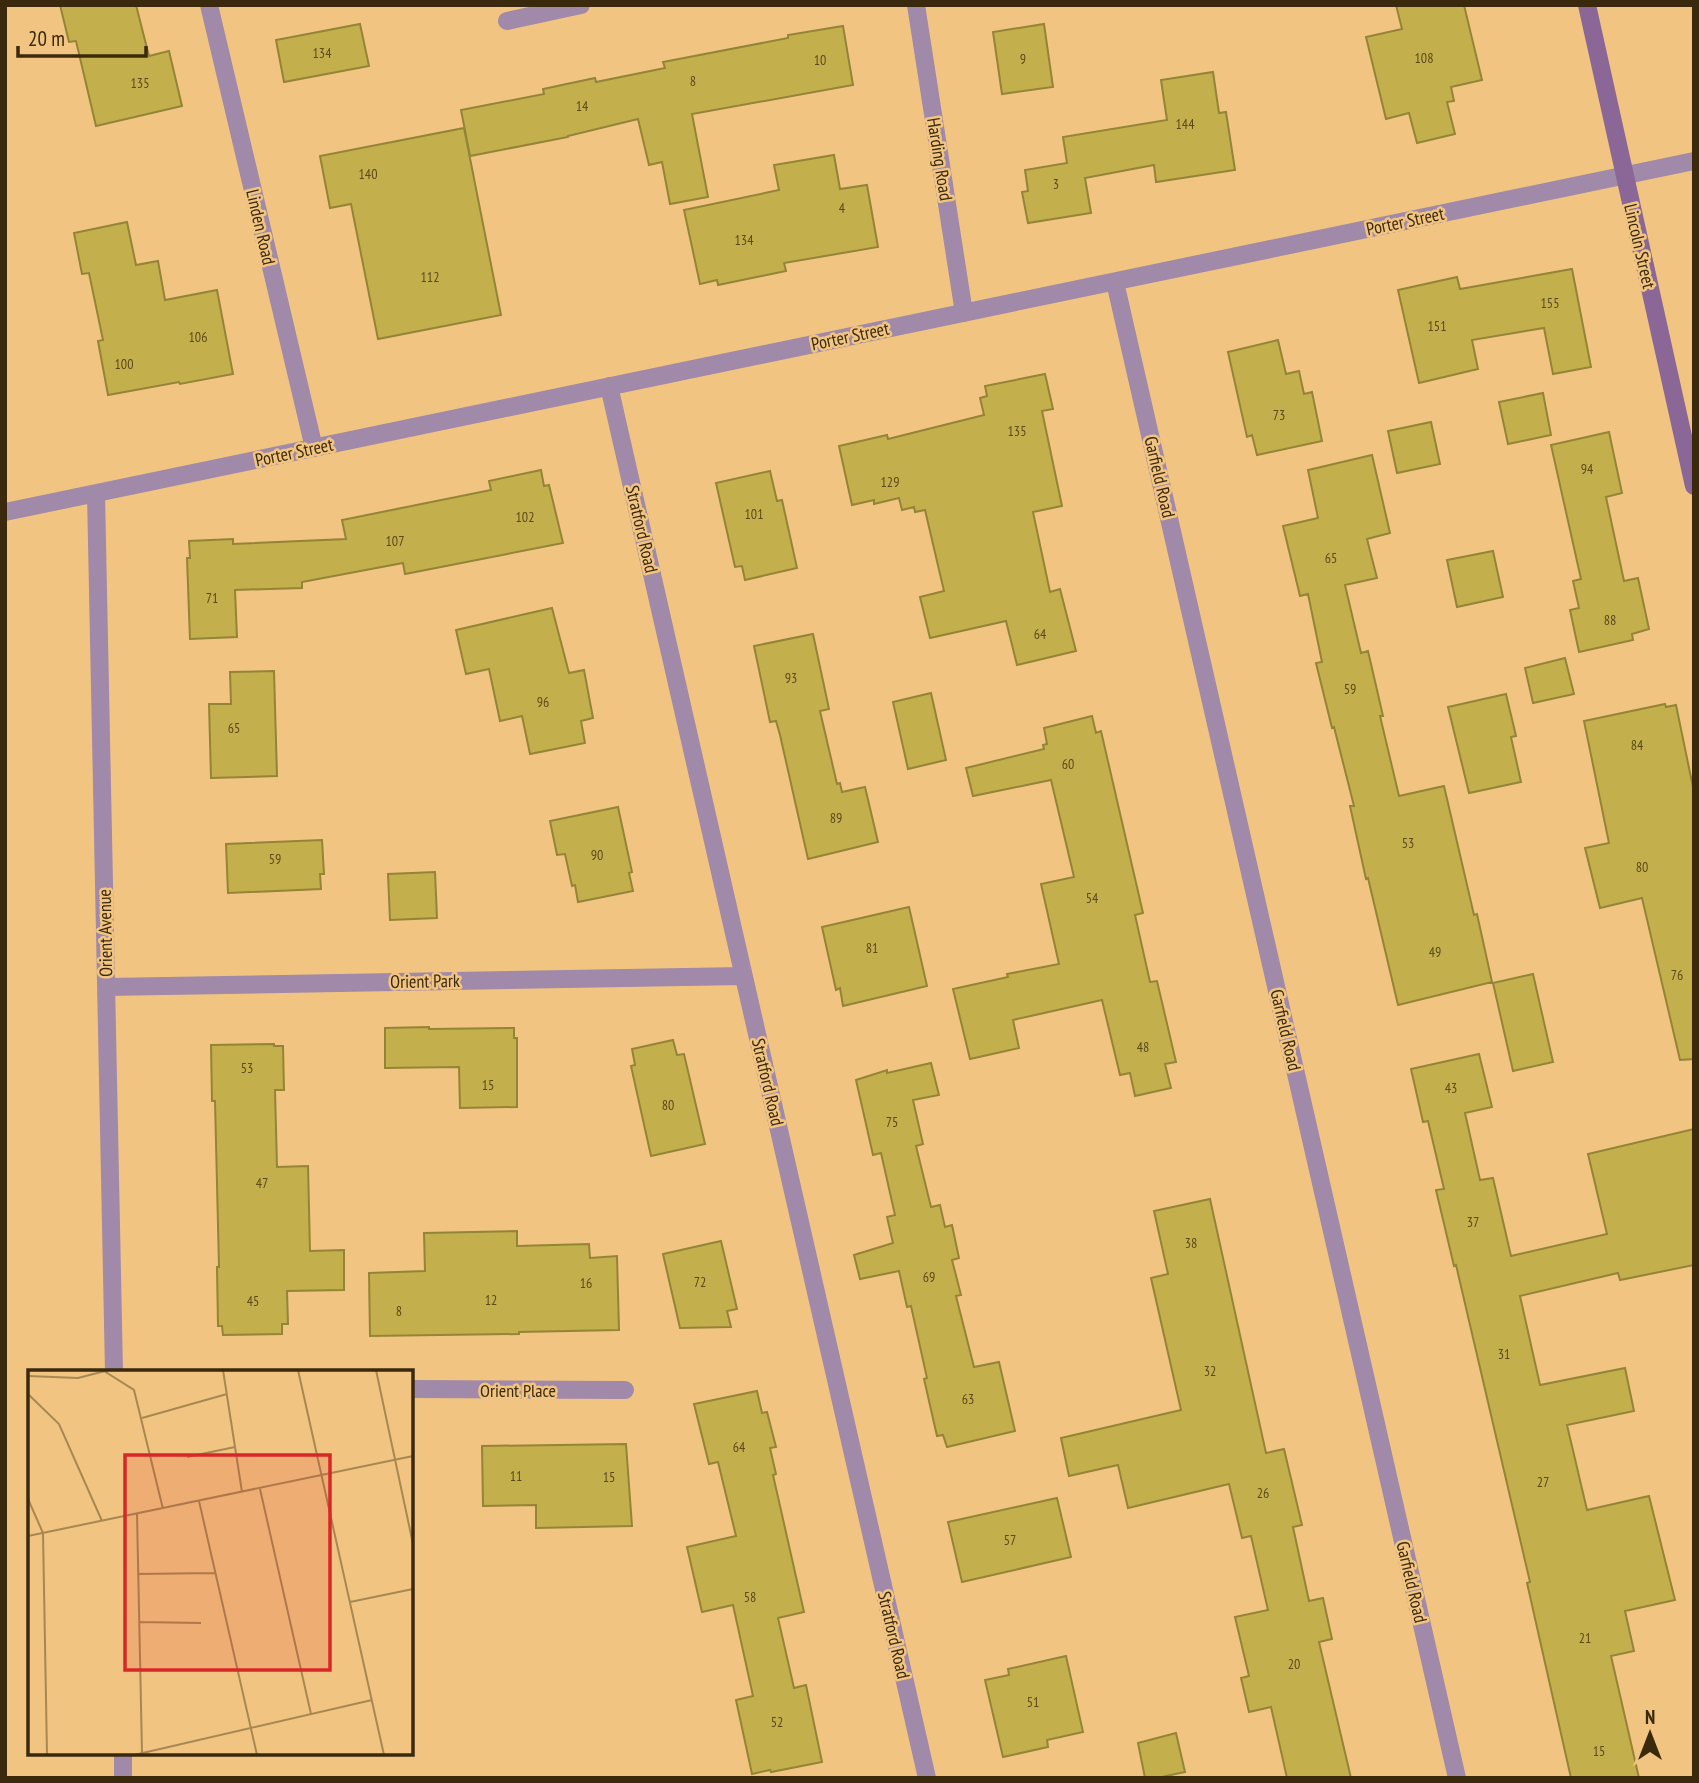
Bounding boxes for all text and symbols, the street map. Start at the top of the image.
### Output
scale bar [18,14,145,58]
text: 20 m [28,25,65,52]
house number: 134 [313,44,332,62]
house number: 108 [1415,49,1433,67]
house number: 9 [1020,50,1026,68]
house number: 10 [814,51,826,69]
house number: 8 [690,72,696,90]
house number: 135 [131,74,149,92]
house number: 14 [576,97,589,115]
house number: 144 [1176,115,1195,133]
street label: Harding Road [922,116,958,202]
house number: 140 [359,165,377,183]
house number: 3 [1053,175,1059,193]
street label: Linden Road [241,187,281,267]
house number: 4 [839,199,846,217]
street label: Lincoln Street [1619,201,1661,291]
street label: Porter Street [1364,202,1446,240]
house number: 134 [735,231,754,249]
house number: 112 [421,268,439,286]
house number: 155 [1541,294,1559,312]
street label: Porter Street [809,317,891,355]
house number: 151 [1428,317,1446,335]
house number: 106 [189,328,207,346]
house number: 100 [115,355,133,373]
house number: 73 [1273,406,1285,424]
house number: 135 [1008,422,1026,440]
street label: Porter Street [253,433,335,471]
street label: Garfield Road [1139,434,1181,520]
house number: 94 [1581,460,1594,478]
house number: 129 [881,473,899,491]
street label: Stratford Road [621,483,663,575]
house number: 101 [745,505,763,523]
house number: 102 [516,508,534,526]
house number: 107 [386,532,404,550]
house number: 65 [1325,549,1337,567]
house number: 71 [206,589,218,607]
house number: 88 [1604,611,1616,629]
house number: 64 [1034,625,1047,643]
house number: 93 [785,669,797,687]
house number: 59 [1344,680,1356,698]
house number: 96 [537,693,549,711]
house number: 65 [228,719,240,737]
house number: 84 [1631,736,1644,754]
house number: 60 [1062,755,1074,773]
house number: 89 [830,809,842,827]
house number: 53 [1402,834,1414,852]
house number: 90 [591,846,603,864]
house number: 59 [269,850,281,868]
house number: 80 [1636,858,1648,876]
street label: Orient Avenue [93,889,117,977]
house number: 54 [1086,889,1099,907]
house number: 81 [866,939,878,957]
house number: 49 [1429,943,1441,961]
house number: 76 [1671,966,1683,984]
street label: Orient Park [390,969,460,993]
street label: Garfield Road [1265,987,1307,1073]
street label: Stratford Road [747,1036,789,1128]
house number: 48 [1137,1038,1149,1056]
house number: 53 [241,1059,253,1077]
house number: 15 [482,1076,494,1094]
house number: 43 [1445,1079,1457,1097]
house number: 80 [662,1096,674,1114]
house number: 75 [886,1113,898,1131]
house number: 47 [256,1174,268,1192]
house number: 37 [1467,1213,1479,1231]
house number: 38 [1185,1234,1197,1252]
house number: 69 [923,1268,935,1286]
house number: 72 [694,1273,706,1291]
house number: 16 [580,1274,592,1292]
house number: 12 [485,1291,497,1309]
house number: 45 [247,1292,259,1310]
house number: 8 [396,1302,402,1320]
house number: 31 [1498,1345,1510,1363]
house number: 32 [1204,1362,1216,1380]
inset map [28,1370,413,1755]
street label: Orient Place [480,1379,556,1402]
house number: 63 [962,1390,974,1408]
house number: 64 [733,1438,746,1456]
house number: 11 [510,1467,522,1485]
house number: 15 [603,1468,615,1486]
house number: 27 [1537,1473,1549,1491]
house number: 26 [1257,1484,1269,1502]
house number: 57 [1004,1531,1016,1549]
street label: Garfield Road [1391,1539,1433,1625]
house number: 58 [744,1588,756,1606]
street label: Stratford Road [873,1589,915,1681]
house number: 21 [1579,1629,1591,1647]
house number: 20 [1288,1655,1300,1673]
house number: 51 [1027,1693,1039,1711]
north arrow [1615,1699,1685,1769]
text: N [1645,1705,1655,1729]
house number: 52 [771,1713,783,1731]
house number: 15 [1593,1742,1605,1760]

